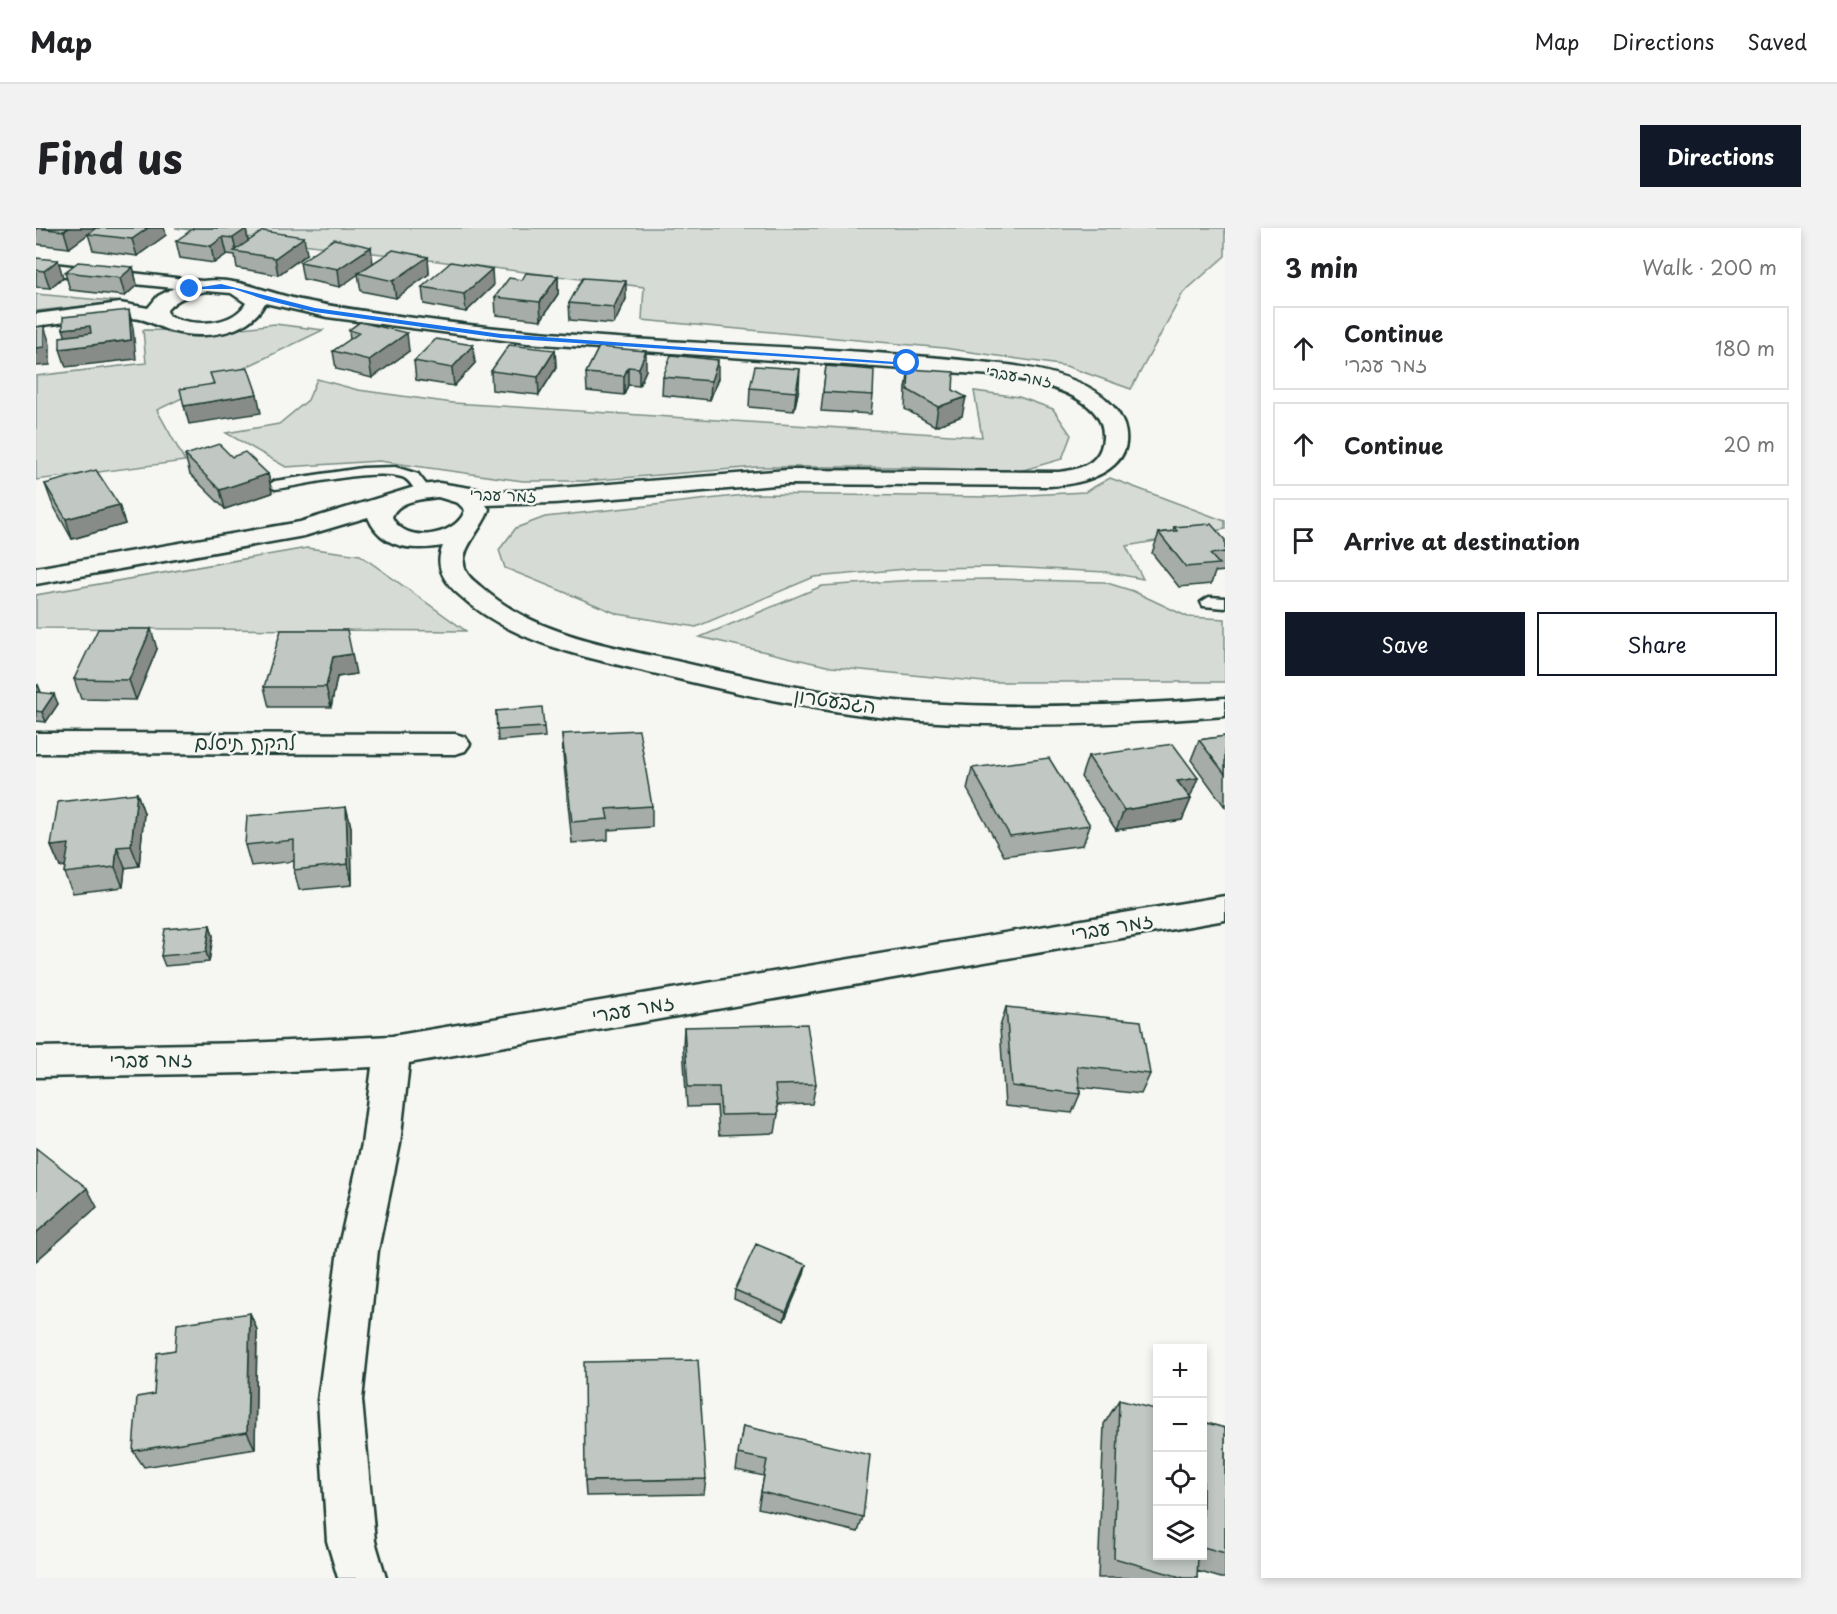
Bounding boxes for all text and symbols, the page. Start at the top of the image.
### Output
text: Map [30,20,92,63]
text: Map [1534,25,1579,57]
text: Directions [1612,25,1714,57]
text: Saved [1747,25,1807,57]
text: Find us [36,125,183,188]
button: Directions [1640,125,1801,187]
text: 3 min [1285,248,1358,287]
text: Walk · 200 m [1642,252,1777,282]
route end [176,275,202,301]
text: Continue [1344,316,1443,349]
icon: ahead [1287,332,1320,365]
text: 180 m [1715,333,1775,363]
route start [893,349,919,375]
text: זמר עברי [1344,349,1427,379]
street label: זמר עברי [984,358,1054,392]
icon: ahead [1287,428,1320,461]
text: Continue [1344,428,1443,461]
text: 20 m [1723,429,1775,459]
street label: זמר עברי [469,481,537,507]
icon: arrive [1287,524,1320,557]
text: Arrive at destination [1344,524,1580,557]
button: Save [1285,612,1525,676]
button: Share [1537,612,1777,676]
street label: הגבעטרון [792,679,878,721]
street label: להקת תיסלם [194,727,297,757]
street label: זמר עברי [1068,904,1155,948]
street label: זמר עברי [589,986,676,1030]
street label: זמר עברי [109,1043,193,1075]
map controls [1153,1344,1207,1560]
button: + [1153,1344,1207,1398]
button: − [1153,1398,1207,1452]
button: locate [1153,1452,1207,1506]
button: layers [1153,1506,1207,1560]

